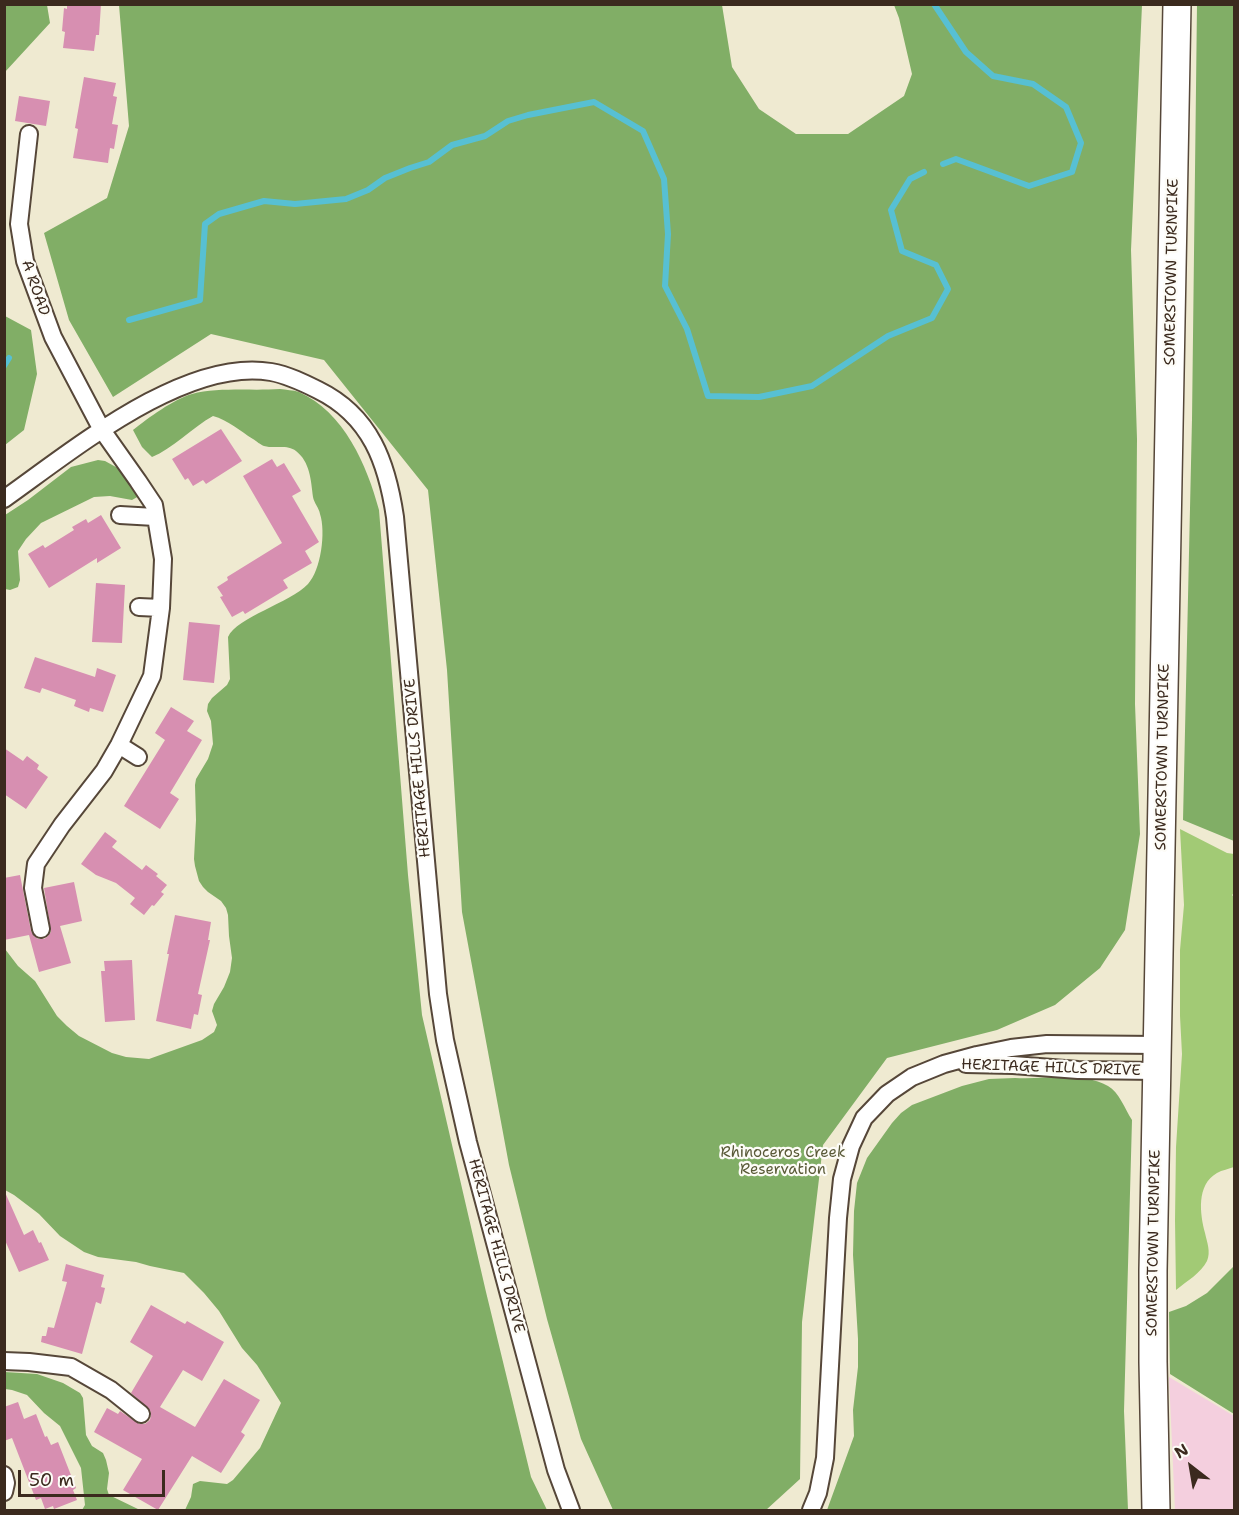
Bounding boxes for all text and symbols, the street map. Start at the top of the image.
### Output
street label: SOMERSTOWN TURNPIKE [1161,178,1183,366]
street label: A ROAD [17,258,53,318]
street label: SOMERSTOWN TURNPIKE [1152,663,1174,851]
street label: HERITAGE HILLS DRIVE [401,678,435,858]
street label: HERITAGE HILLS DRIVE [961,1056,1141,1080]
park label: Rhinoceros Creek Reservation [720,1144,846,1179]
street label: SOMERSTOWN TURNPIKE [1143,1149,1165,1337]
street label: HERITAGE HILLS DRIVE [464,1157,528,1335]
north arrow [1161,1437,1221,1497]
text: N [1171,1439,1192,1463]
scale bar [21,1458,168,1496]
text: 50 m [29,1468,74,1492]

